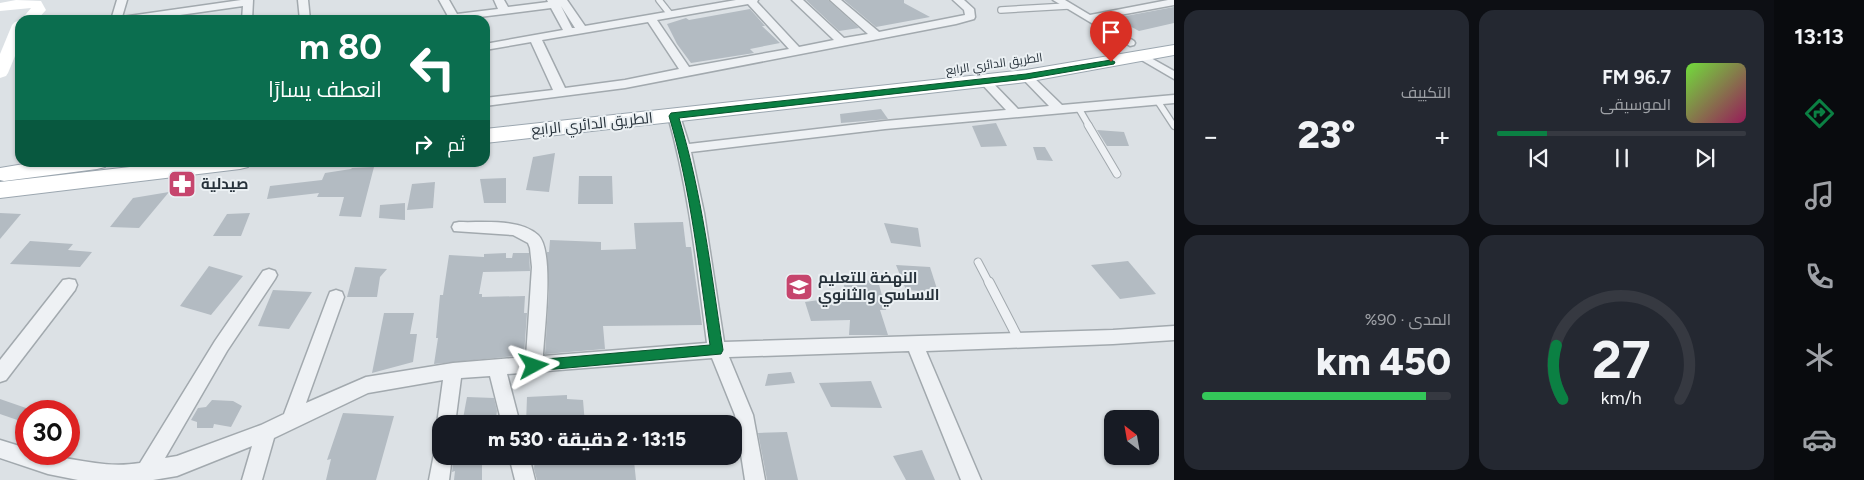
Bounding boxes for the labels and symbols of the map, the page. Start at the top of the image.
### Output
pin [1090,11,1132,62]
street label: الطريق الدائري الرابع [945,50,1044,81]
street label: الطريق الدائري الرابع [530,109,654,142]
pharmacy icon: صيدلية [167,169,197,199]
place label: صيدلية [201,175,249,193]
place label: النهضة للتعليم الاساسي والثانوي [818,269,939,307]
school or university icon: النهضة للتعليم الاساسي والثانوي [784,272,814,302]
position arrow [507,339,559,391]
speed limit sign: 30 [15,400,80,465]
north arrow [1104,410,1159,465]

